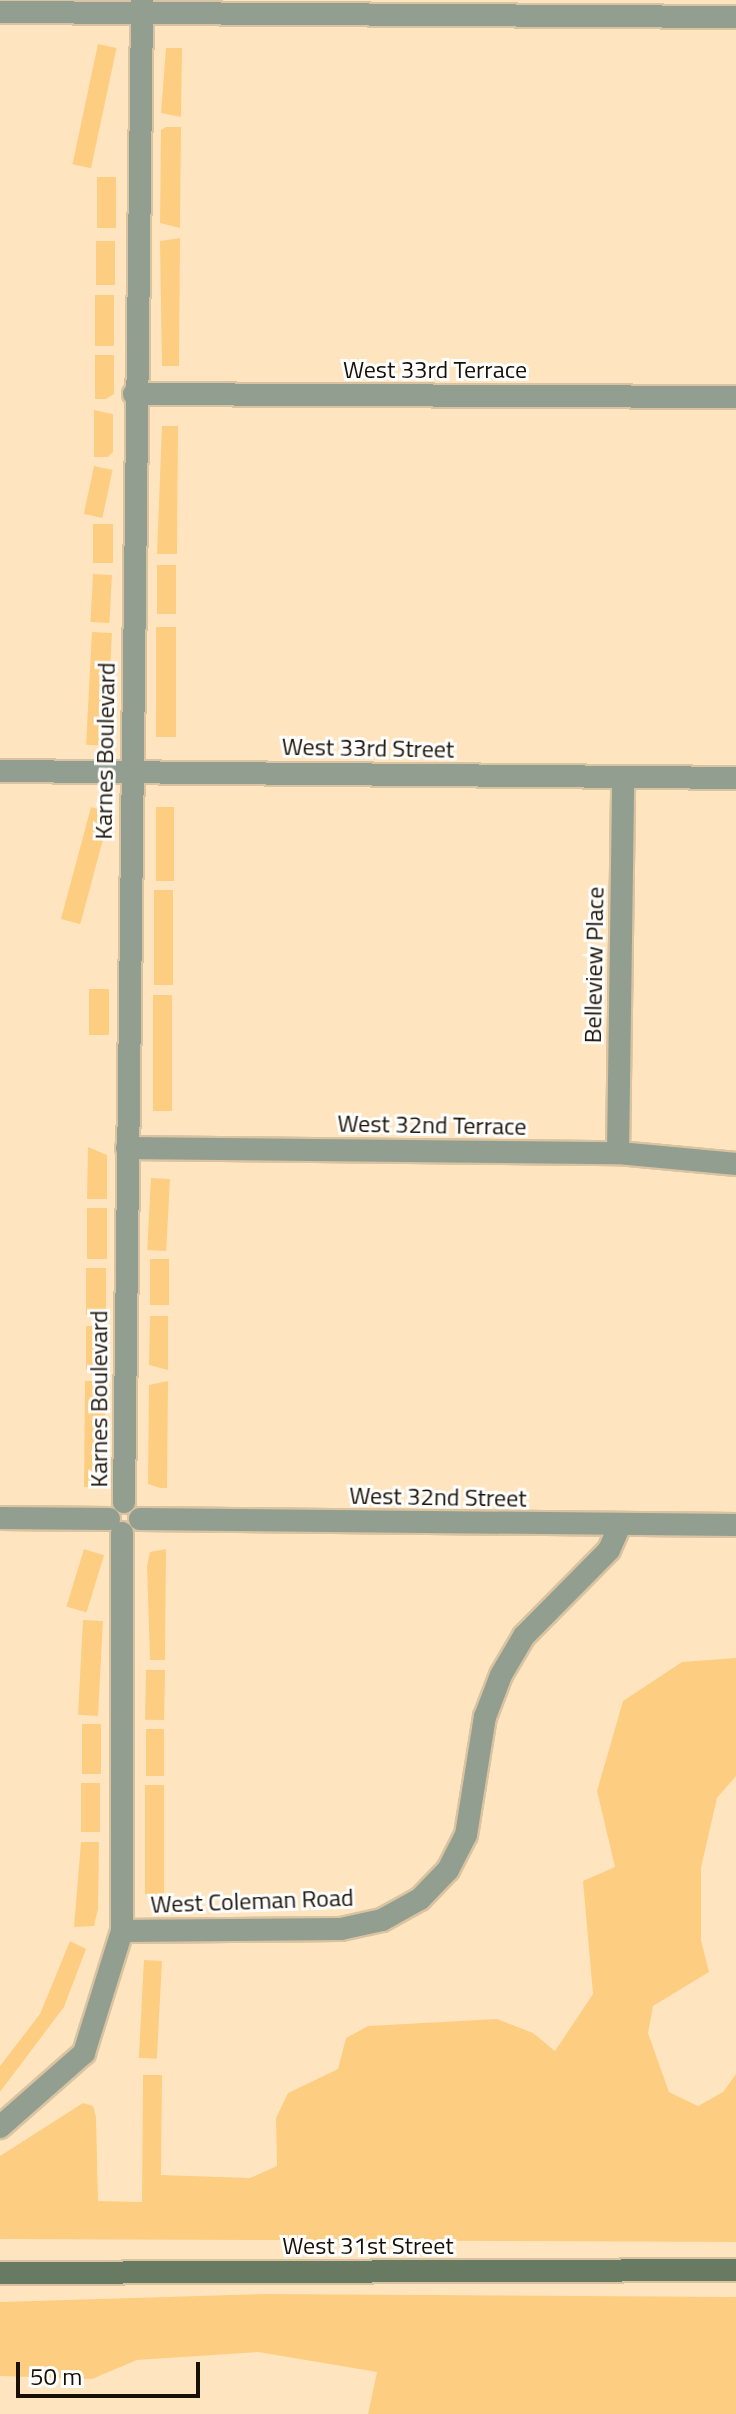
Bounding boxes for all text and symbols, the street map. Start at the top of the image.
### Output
street label: West 33rd Terrace [343,356,527,384]
street label: Karnes Boulevard [89,662,121,840]
street label: West 33rd Street [282,732,454,764]
street label: Belleview Place [578,886,610,1044]
street label: West 32nd Terrace [337,1109,527,1141]
street label: Karnes Boulevard [85,1310,113,1488]
street label: West 32nd Street [349,1481,527,1513]
street label: West Coleman Road [150,1883,354,1919]
street label: West 31st Street [282,2232,454,2260]
scale bar [20,2346,204,2396]
text: 50 m [30,2358,82,2394]

